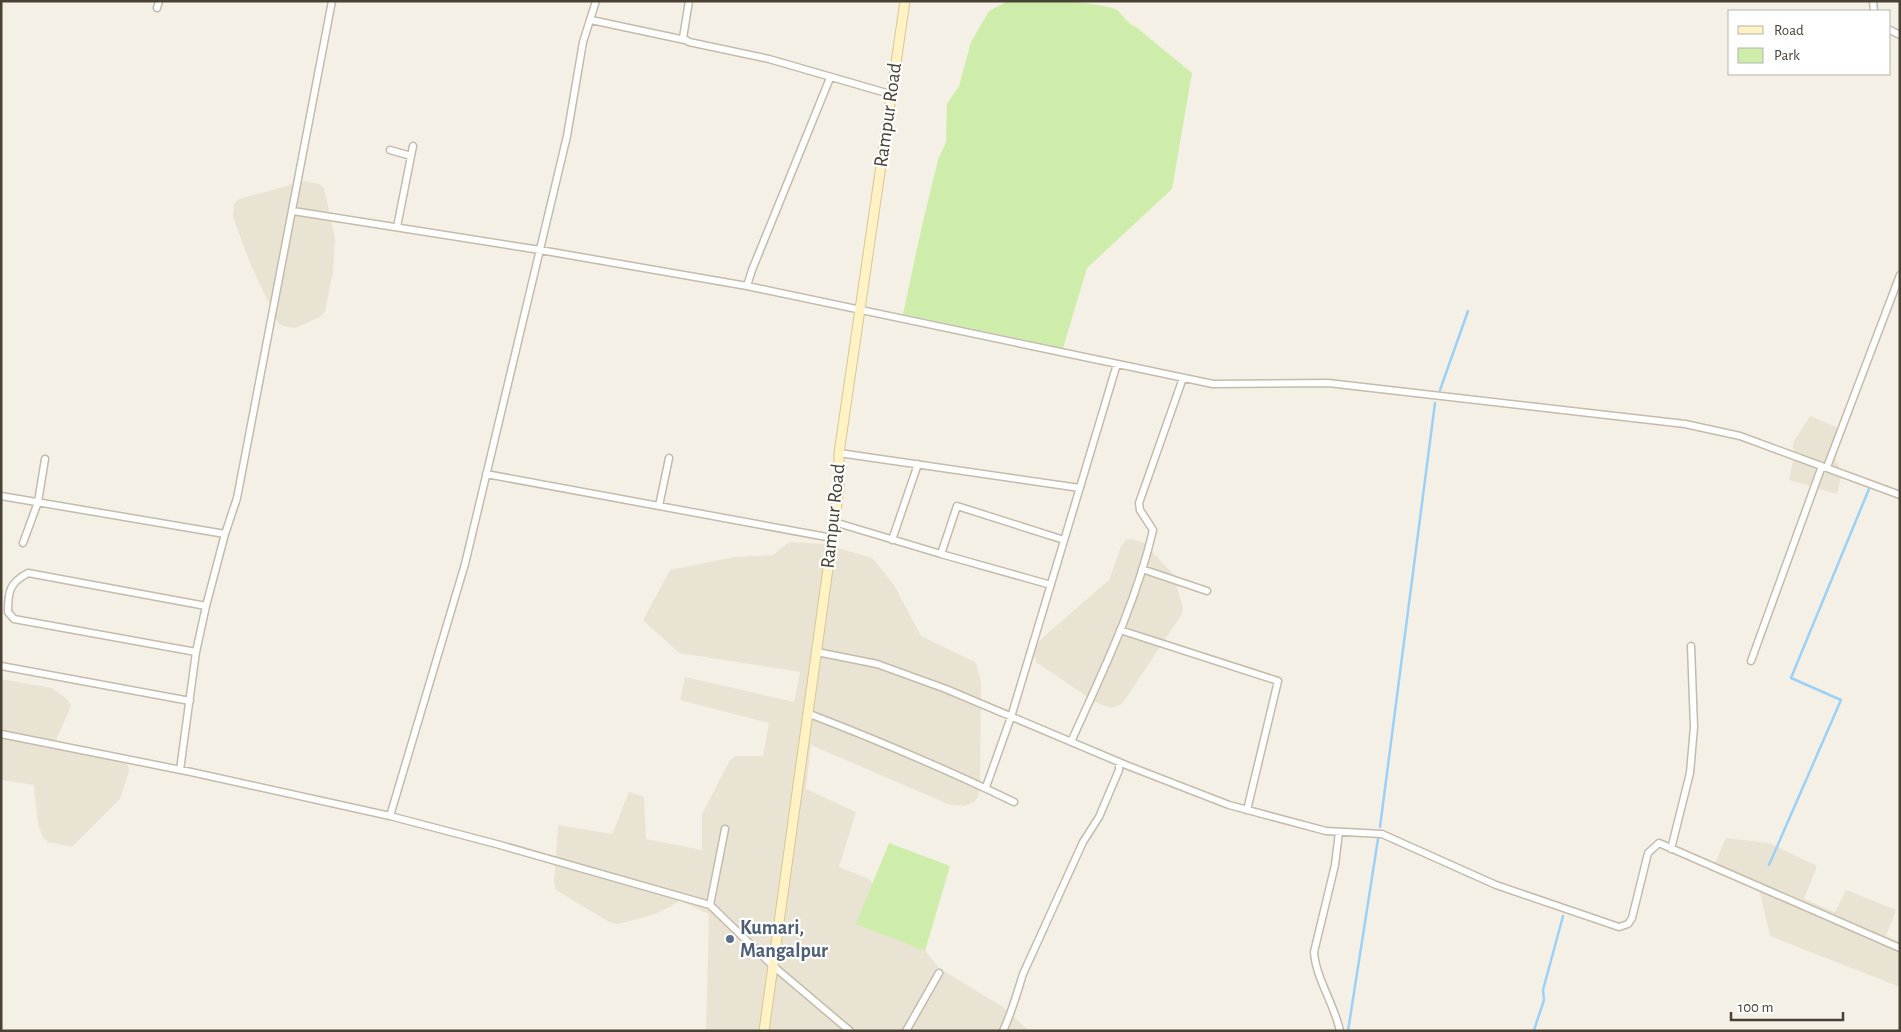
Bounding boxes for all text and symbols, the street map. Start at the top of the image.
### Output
legend [1728,10,1891,75]
text: Road [1774,23,1804,38]
text: Park [1774,48,1800,63]
street label: Rampur Road [871,61,905,169]
street label: Rampur Road [818,463,848,569]
place label: Kumari, Mangalpur [740,918,828,961]
marker: Kumari, Mangalpur [724,933,736,945]
scale bar [1731,990,1844,1022]
text: 100 m [1738,1000,1773,1015]

